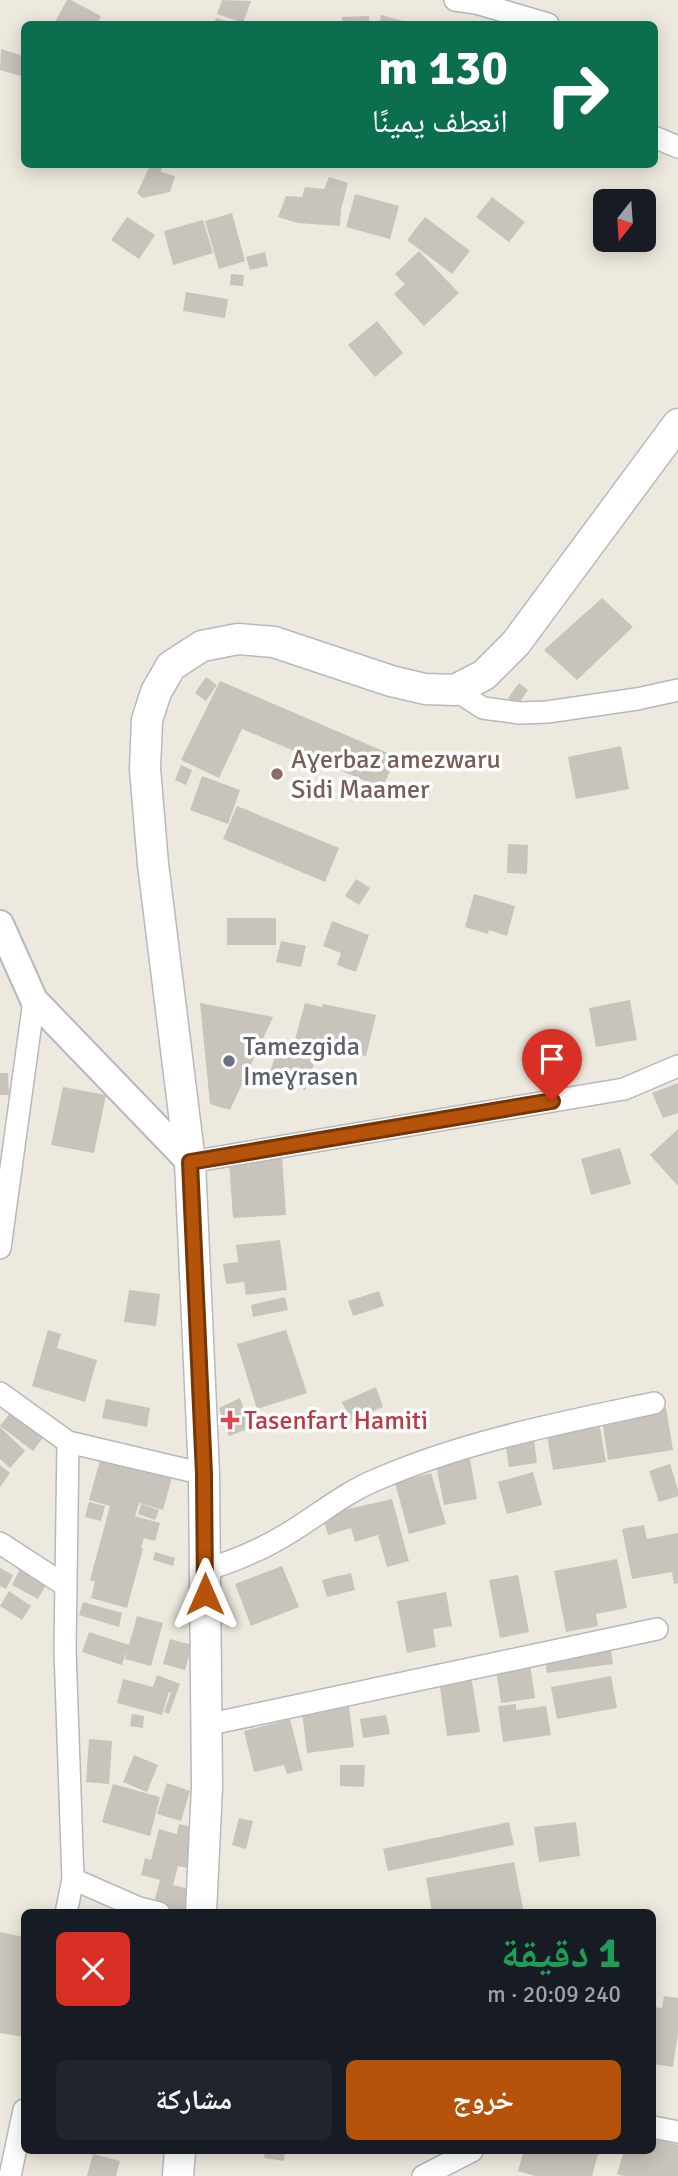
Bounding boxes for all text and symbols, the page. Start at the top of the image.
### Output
text: 130 m [378,38,508,98]
icon: right [532,49,623,140]
text: انعطف يمينًا [372,102,508,141]
north arrow [593,189,656,252]
map controls [593,189,656,252]
place label: Aɣerbaz amezwaru Sidi Maamer [291,744,501,806]
marker: Aɣerbaz amezwaru Sidi Maamer [269,766,285,782]
pin [522,1029,582,1101]
place label: Tamezgida Imeɣrasen [243,1031,360,1093]
icon: arrive [533,1040,571,1078]
marker: Tamezgida Imeɣrasen [221,1053,237,1069]
place label: Tasenfart Hamiti [244,1405,428,1437]
marker: Tasenfart Hamiti [222,1412,238,1428]
position arrow [168,1557,242,1631]
text: 1 دقيقة [501,1928,621,1979]
button: close [56,1932,130,2006]
text: 240 m · 20:09 [487,1980,621,2009]
button: مشاركة [56,2060,332,2140]
button: خروج [346,2060,621,2140]

